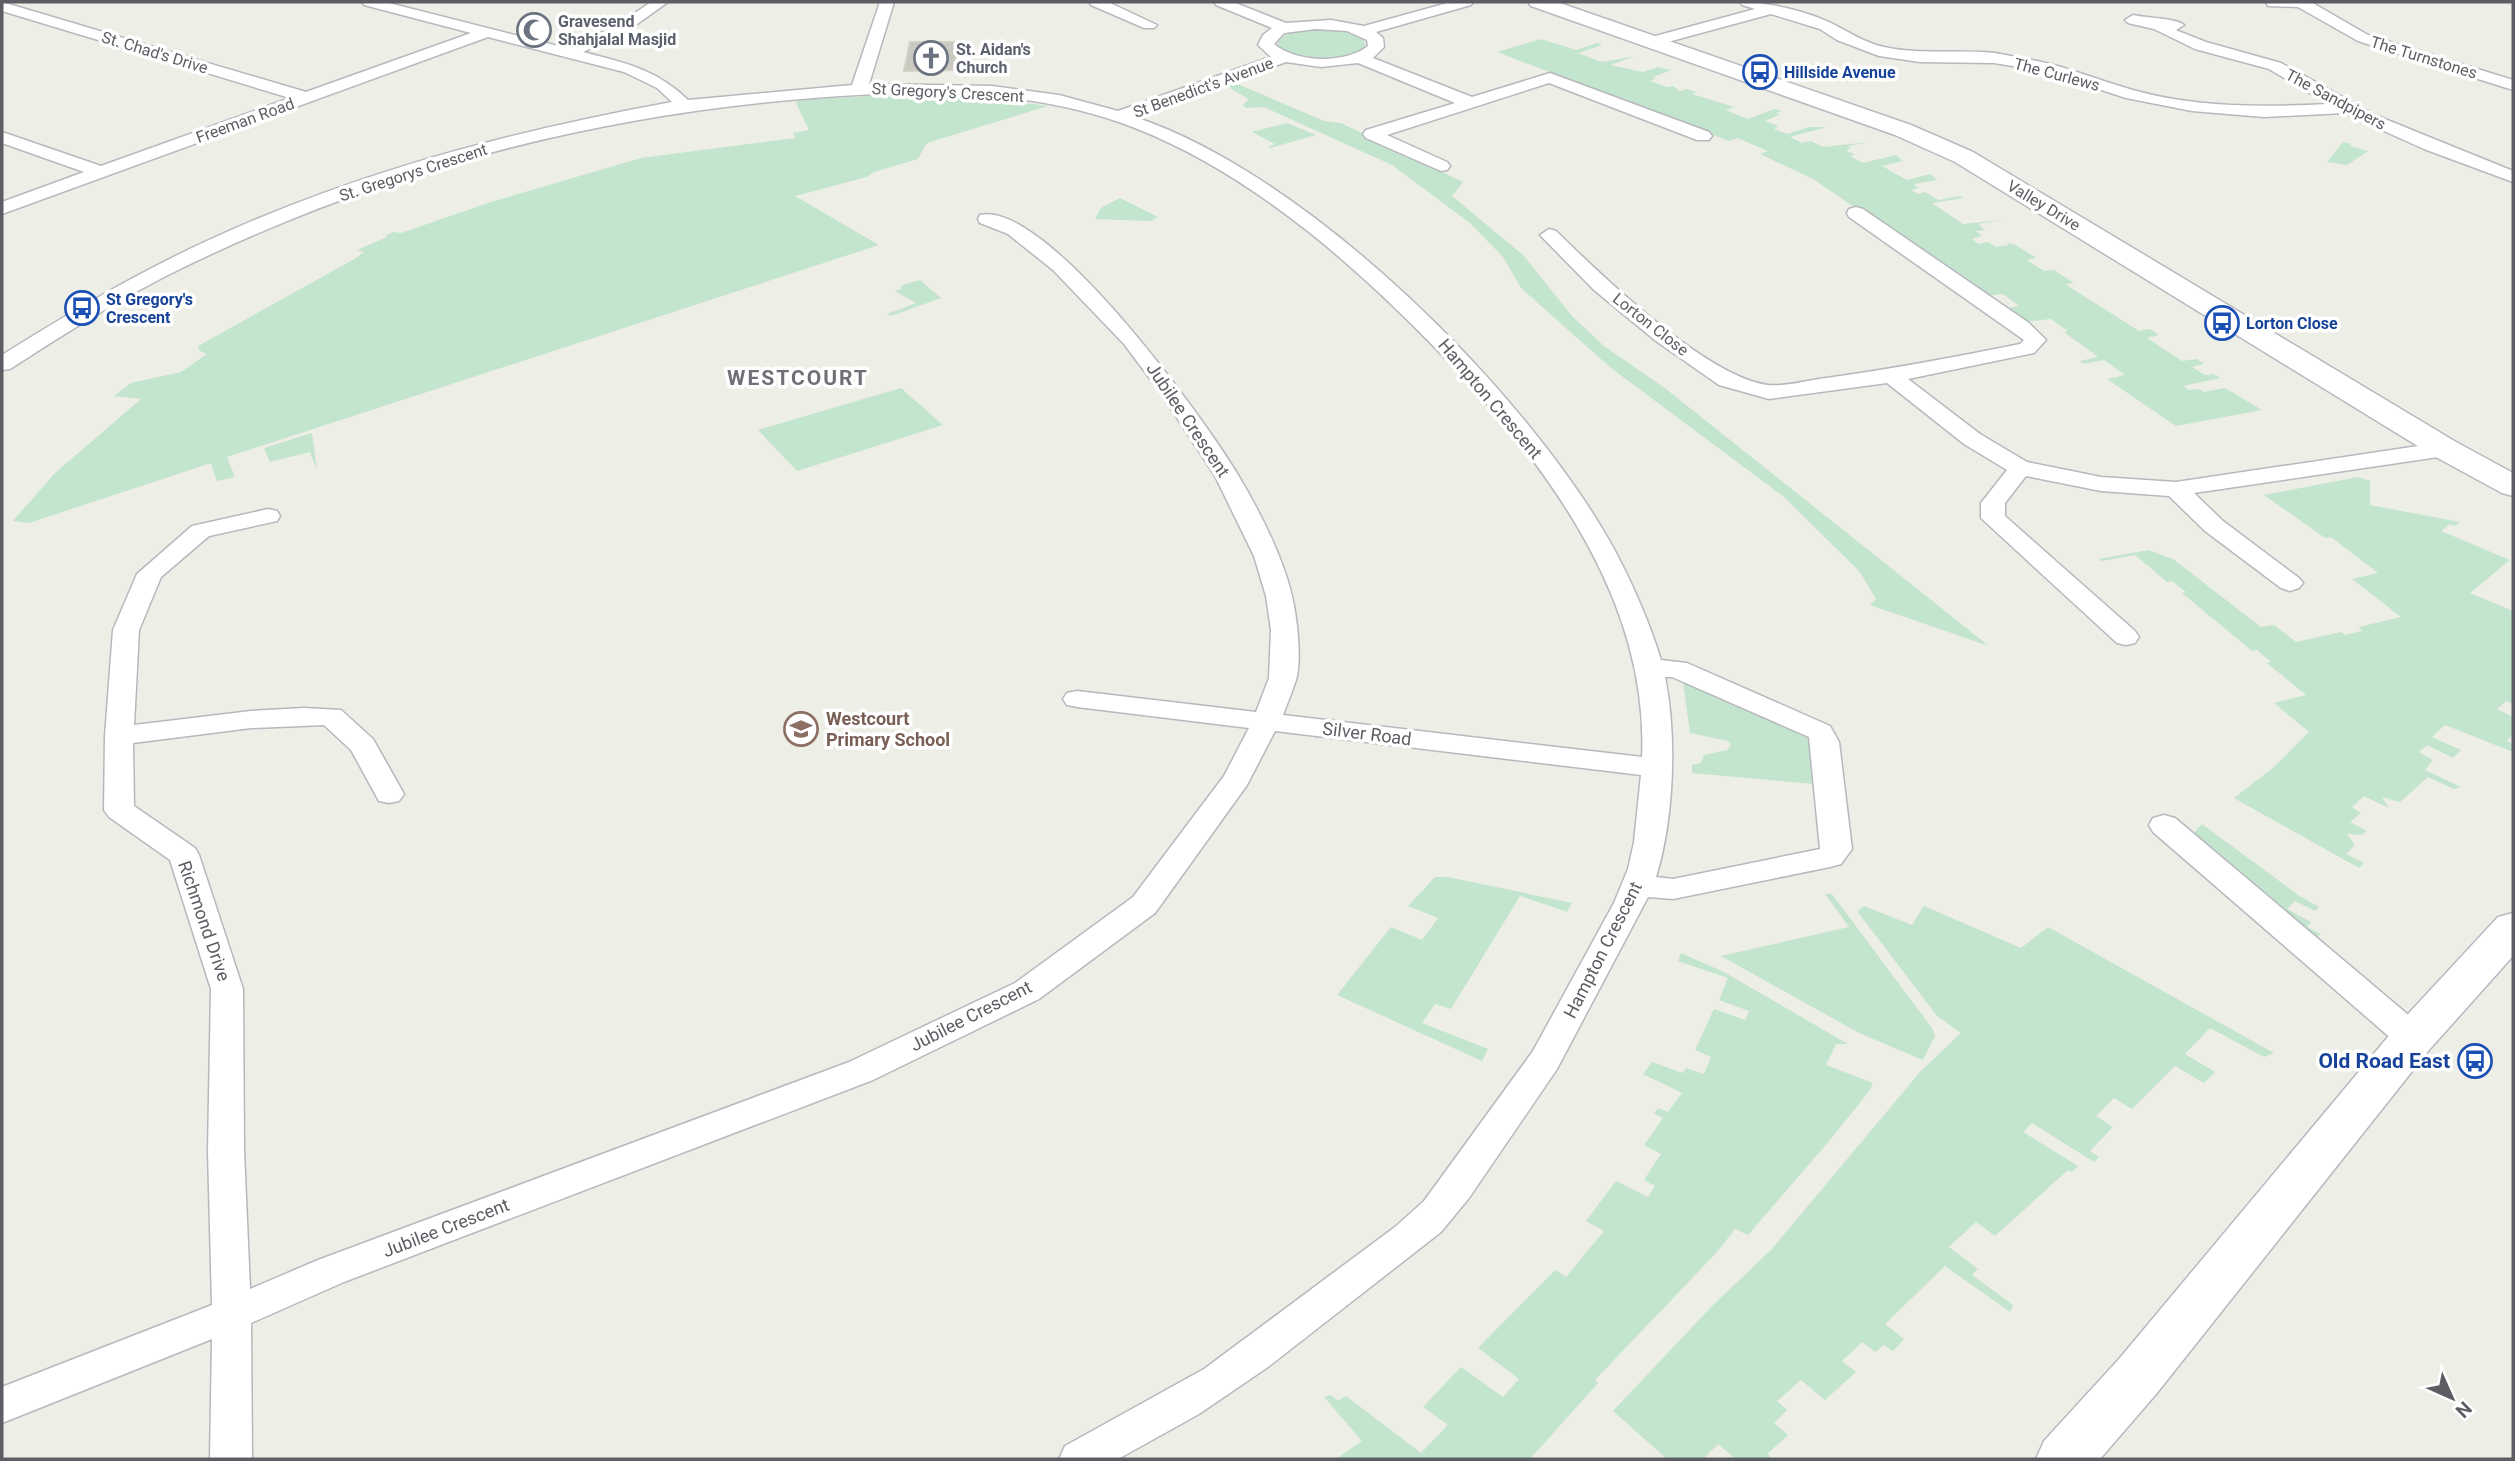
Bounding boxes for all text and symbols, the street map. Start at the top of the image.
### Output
mosque icon: Gravesend Shahjalal Masjid [515,11,553,49]
place label: Gravesend Shahjalal Masjid [558,12,676,49]
street label: St. Chad's Drive [99,27,210,78]
street label: The Turnstones [2368,32,2479,83]
church icon: St. Aidan's Church [912,39,950,77]
place label: St. Aidan's Church [956,40,1031,77]
street label: St Benedict's Avenue [1131,53,1276,122]
bus stop icon: Hillside Avenue [1741,53,1779,91]
street label: The Curlews [2012,54,2102,95]
place label: Hillside Avenue [1784,63,1896,82]
street label: The Sandpipers [2282,65,2389,134]
street label: St Gregory's Crescent [871,79,1025,106]
street label: Freeman Road [193,94,297,147]
street label: St. Gregorys Crescent [337,140,490,205]
street label: Valley Drive [2004,176,2084,235]
bus stop icon: St Gregory's Crescent [63,289,101,327]
street label: Lorton Close [1609,289,1692,360]
place label: St Gregory's Crescent [106,290,193,327]
bus stop icon: Lorton Close [2203,304,2241,342]
place label: Lorton Close [2246,314,2338,333]
street label: Hampton Crescent [1434,334,1547,463]
street label: Jubilee Crescent [1142,358,1235,481]
district label: WESTCOURT [727,366,869,390]
place label: Westcourt Primary School [826,708,950,750]
school or university icon: Westcourt Primary School [782,710,820,748]
street label: Silver Road [1321,718,1413,749]
street label: Richmond Drive [174,858,235,984]
street label: Hampton Crescent [1559,878,1646,1021]
street label: Jubilee Crescent [907,976,1035,1055]
bus stop icon: Old Road East [2456,1042,2494,1080]
place label: Old Road East [2318,1049,2450,1073]
street label: Jubilee Crescent [380,1194,512,1261]
north arrow [2417,1363,2487,1433]
text: N [2451,1397,2477,1423]

